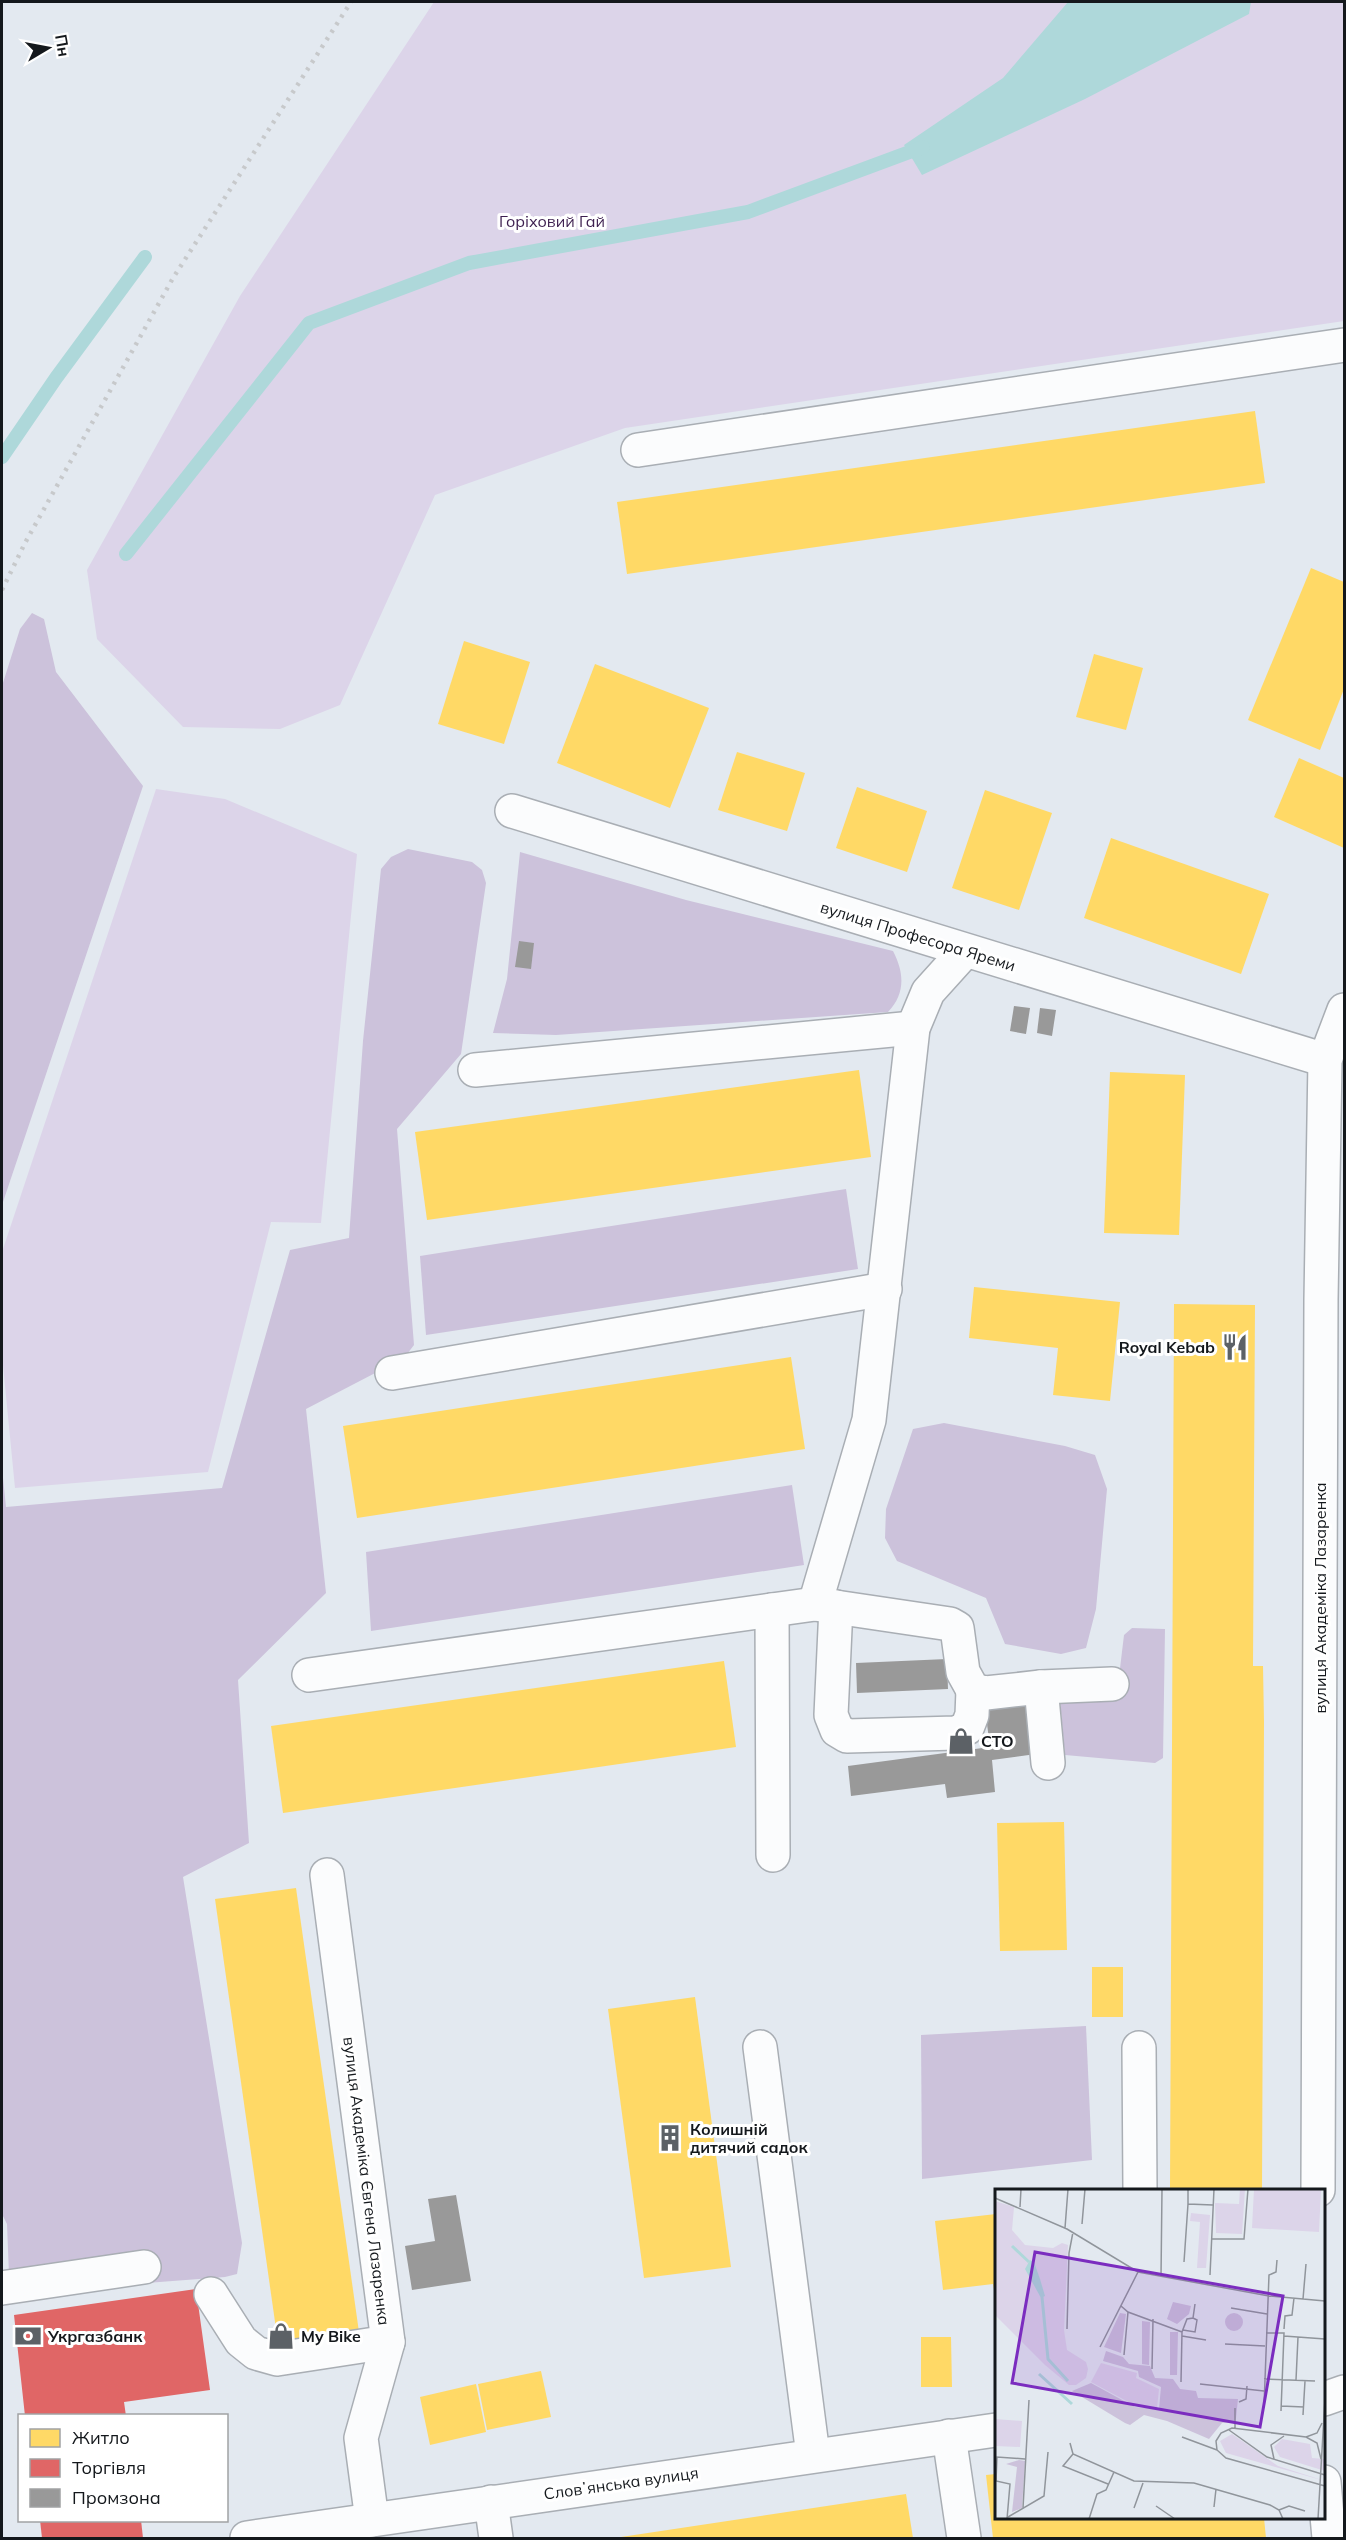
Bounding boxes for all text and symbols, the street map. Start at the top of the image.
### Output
north arrow [18,18,78,78]
text: Пн [51,33,75,58]
park label: Горіховий Гай [499,211,605,231]
street label: вулиця Професора Яреми [818,897,1018,975]
restaurant icon: Royal Kebab [1220,1332,1250,1362]
place label: Royal Kebab [1119,1337,1215,1357]
street label: вулиця Академіка Лазаренка [1310,1482,1330,1714]
shop icon: СТО [946,1726,976,1756]
place label: СТО [981,1731,1014,1751]
street label: вулиця Академіка Євгена Лазаренка [339,2036,395,2326]
place label: Колишній дитячий садок [690,2119,808,2157]
building icon: Колишній дитячий садок [655,2123,685,2153]
inset map [995,2189,1325,2519]
bank icon: Укргазбанк [13,2321,43,2351]
shop icon: My Bike [266,2321,296,2351]
place label: Укргазбанк [47,2326,143,2346]
place label: My Bike [301,2326,361,2346]
legend [18,2414,228,2522]
text: Житло [72,2426,130,2449]
text: Торгівля [72,2456,146,2479]
street label: Словʼянська вулиця [542,2462,700,2504]
text: Промзона [72,2486,161,2509]

